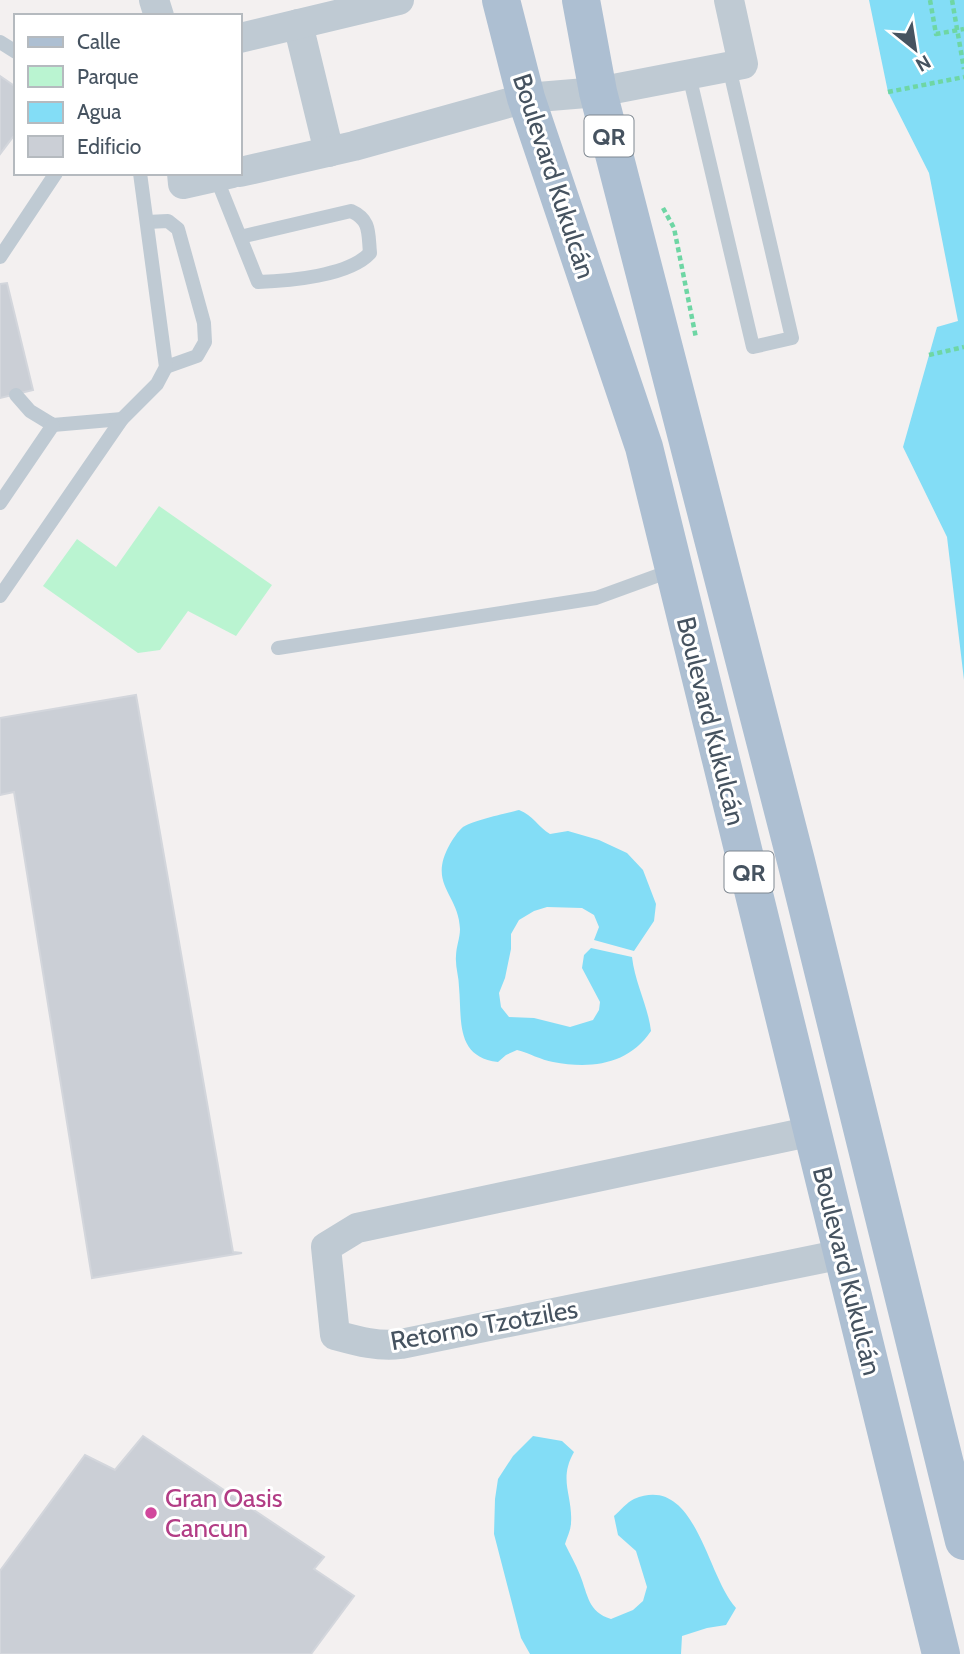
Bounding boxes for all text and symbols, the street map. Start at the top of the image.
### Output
legend [14,14,242,175]
north arrow [880,14,950,84]
text: Calle [77,29,121,54]
text: N [912,50,935,77]
text: Parque [77,64,139,89]
street label: Boulevard Kukulcán [506,69,602,283]
text: Agua [77,99,121,124]
road number: QR [584,116,634,156]
text: Edificio [77,134,141,159]
street label: Boulevard Kukulcán [670,613,752,829]
road number: QR [724,852,774,892]
street label: Boulevard Kukulcán [806,1163,888,1379]
street label: Retorno Tzotziles [388,1293,580,1357]
place label: Gran Oasis Cancun [165,1482,283,1544]
marker: Gran Oasis Cancun [143,1505,159,1521]

